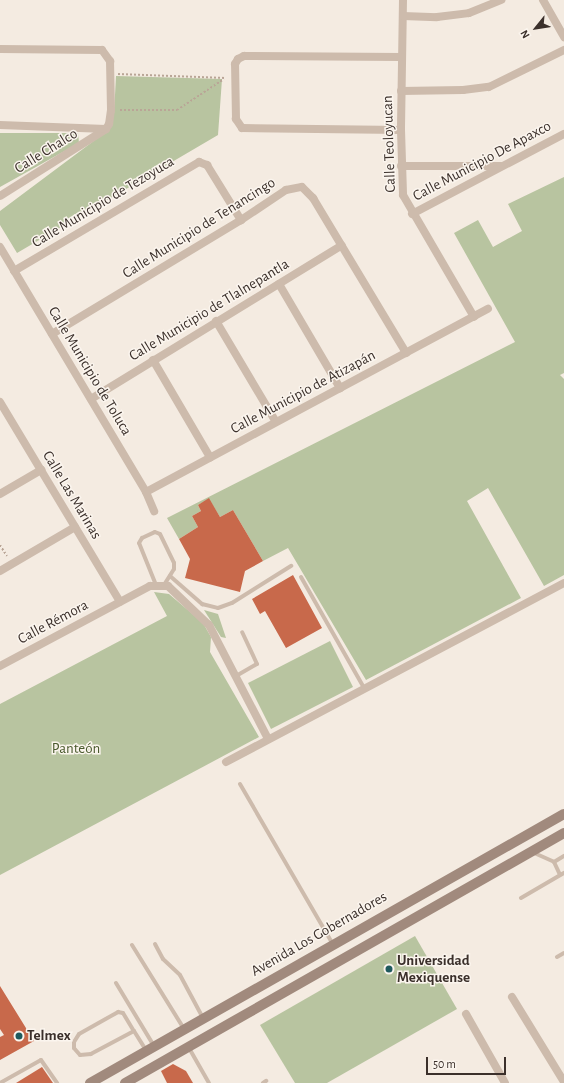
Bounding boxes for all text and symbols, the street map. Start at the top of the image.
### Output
north arrow [516,8,556,48]
text: N [518,28,532,40]
street label: Calle Teoloyucan [378,95,400,193]
street label: Calle Municipio De Apaxco [410,117,554,205]
street label: Calle Chalco [11,125,81,177]
street label: Calle Municipio de Tezoyuca [29,152,177,252]
street label: Calle Municipio de Tenancingo [119,173,279,283]
street label: Calle Municipio de Tlalnepantla [126,255,292,365]
street label: Calle Municipio de Toluca [44,303,136,439]
street label: Calle Municipio de Atizapán [227,346,379,438]
street label: Calle Las Marinas [39,448,105,542]
street label: Calle Rémora [15,596,91,648]
park label: Panteón [52,740,100,758]
street label: Avenida Los Gobernadores [248,888,390,980]
place label: Universidad Mexiquense [397,951,470,986]
marker: Universidad Mexiquense [384,964,394,974]
place label: Telmex [27,1027,71,1045]
marker: Telmex [14,1031,24,1041]
scale bar [428,1049,508,1075]
text: 50 m [433,1058,456,1070]

